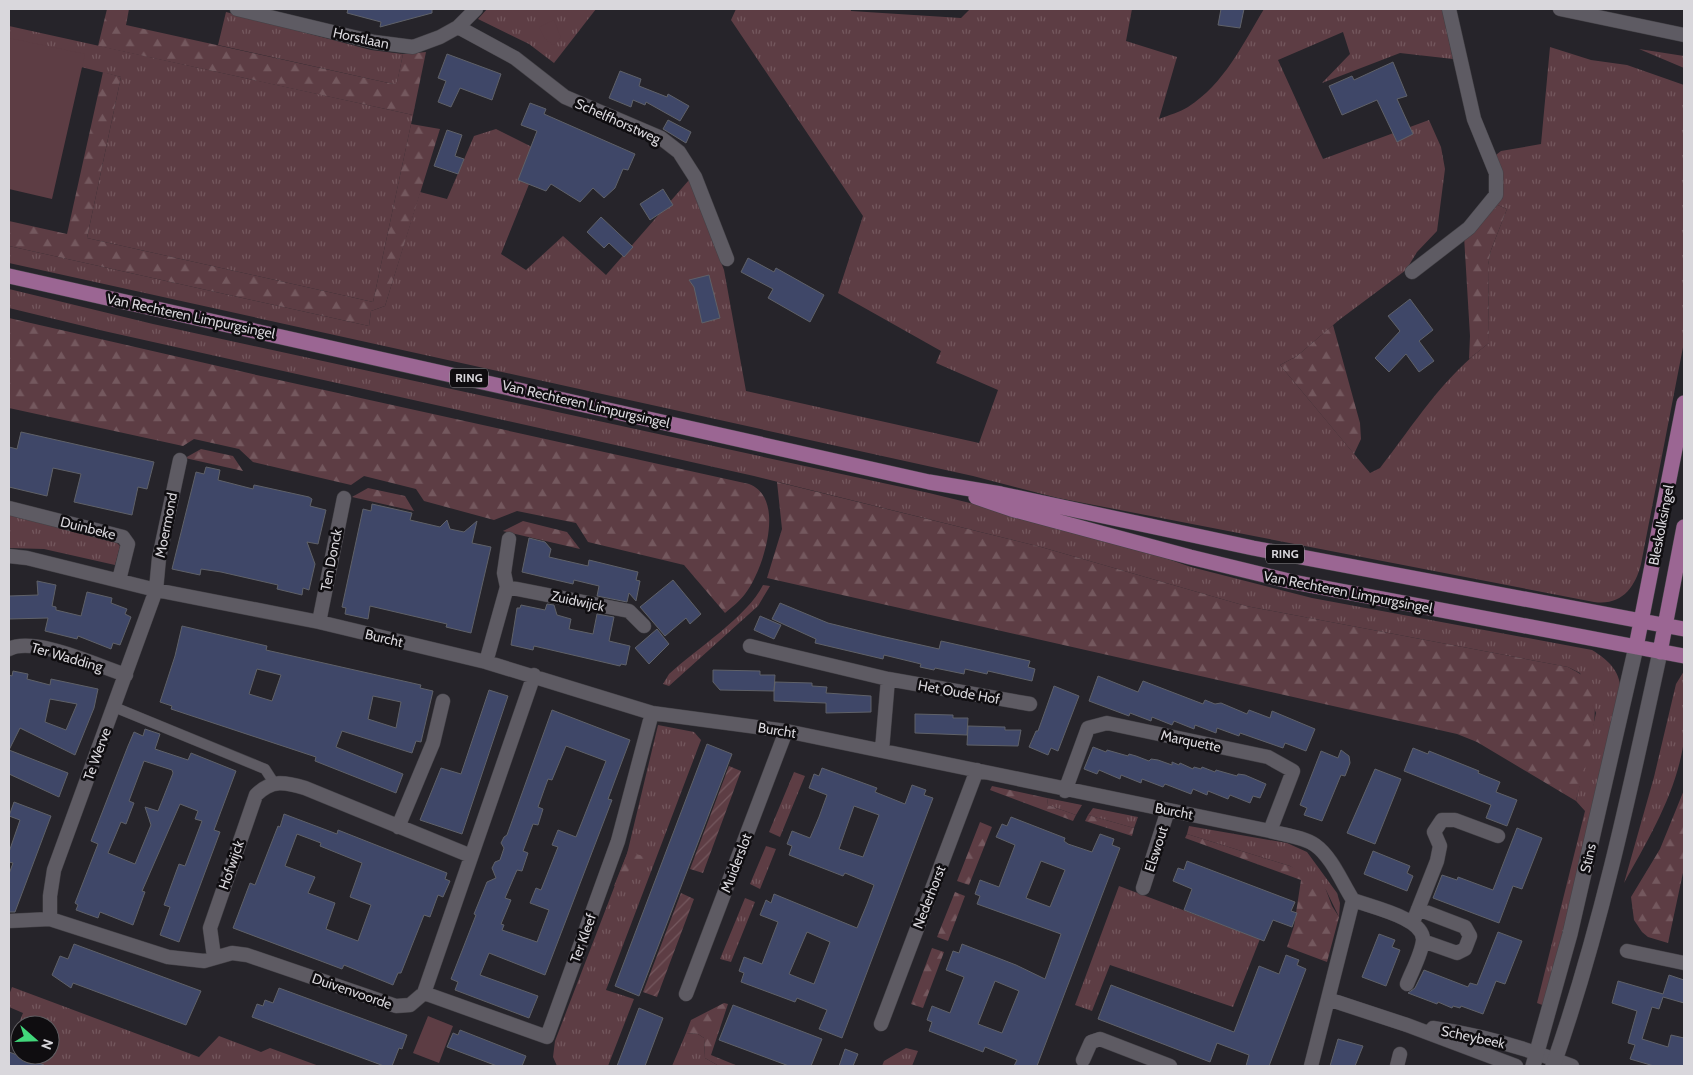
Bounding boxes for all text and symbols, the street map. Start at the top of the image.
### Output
street label: Horstlaan [331,23,391,53]
street label: Schelfhorstweg [572,94,664,148]
street label: Van Rechteren Limpurgsingel [105,289,278,343]
road number: RING [450,368,488,388]
street label: Van Rechteren Limpurgsingel [500,376,672,432]
street label: Bleskolksingel [1644,482,1678,567]
street label: Moermond [151,491,181,559]
street label: Duinbeke [59,512,117,544]
street label: Ten Donck [316,527,346,593]
road number: RING [1266,544,1304,564]
street label: Van Rechteren Limpurgsingel [1262,567,1435,617]
street label: Zuidwijck [550,587,607,616]
street label: Burcht [363,625,405,651]
street label: Ter Wadding [29,638,106,676]
street label: Het Oude Hof [917,676,1002,708]
street label: Burcht [757,718,798,742]
street label: Te Werve [79,725,115,783]
street label: Marquette [1159,726,1223,756]
street label: Burcht [1153,798,1195,824]
street label: Elswout [1140,824,1172,874]
street label: Muiderslot [716,830,756,895]
street label: Hofwijck [214,837,248,892]
street label: Stins [1576,842,1600,874]
street label: Nederhorst [909,863,949,931]
street label: Ter Kleef [566,911,600,965]
street label: Duivenvoorde [310,969,394,1013]
north arrow [10,1015,60,1065]
street label: Scheybeek [1439,1021,1507,1053]
text: N [37,1037,57,1052]

